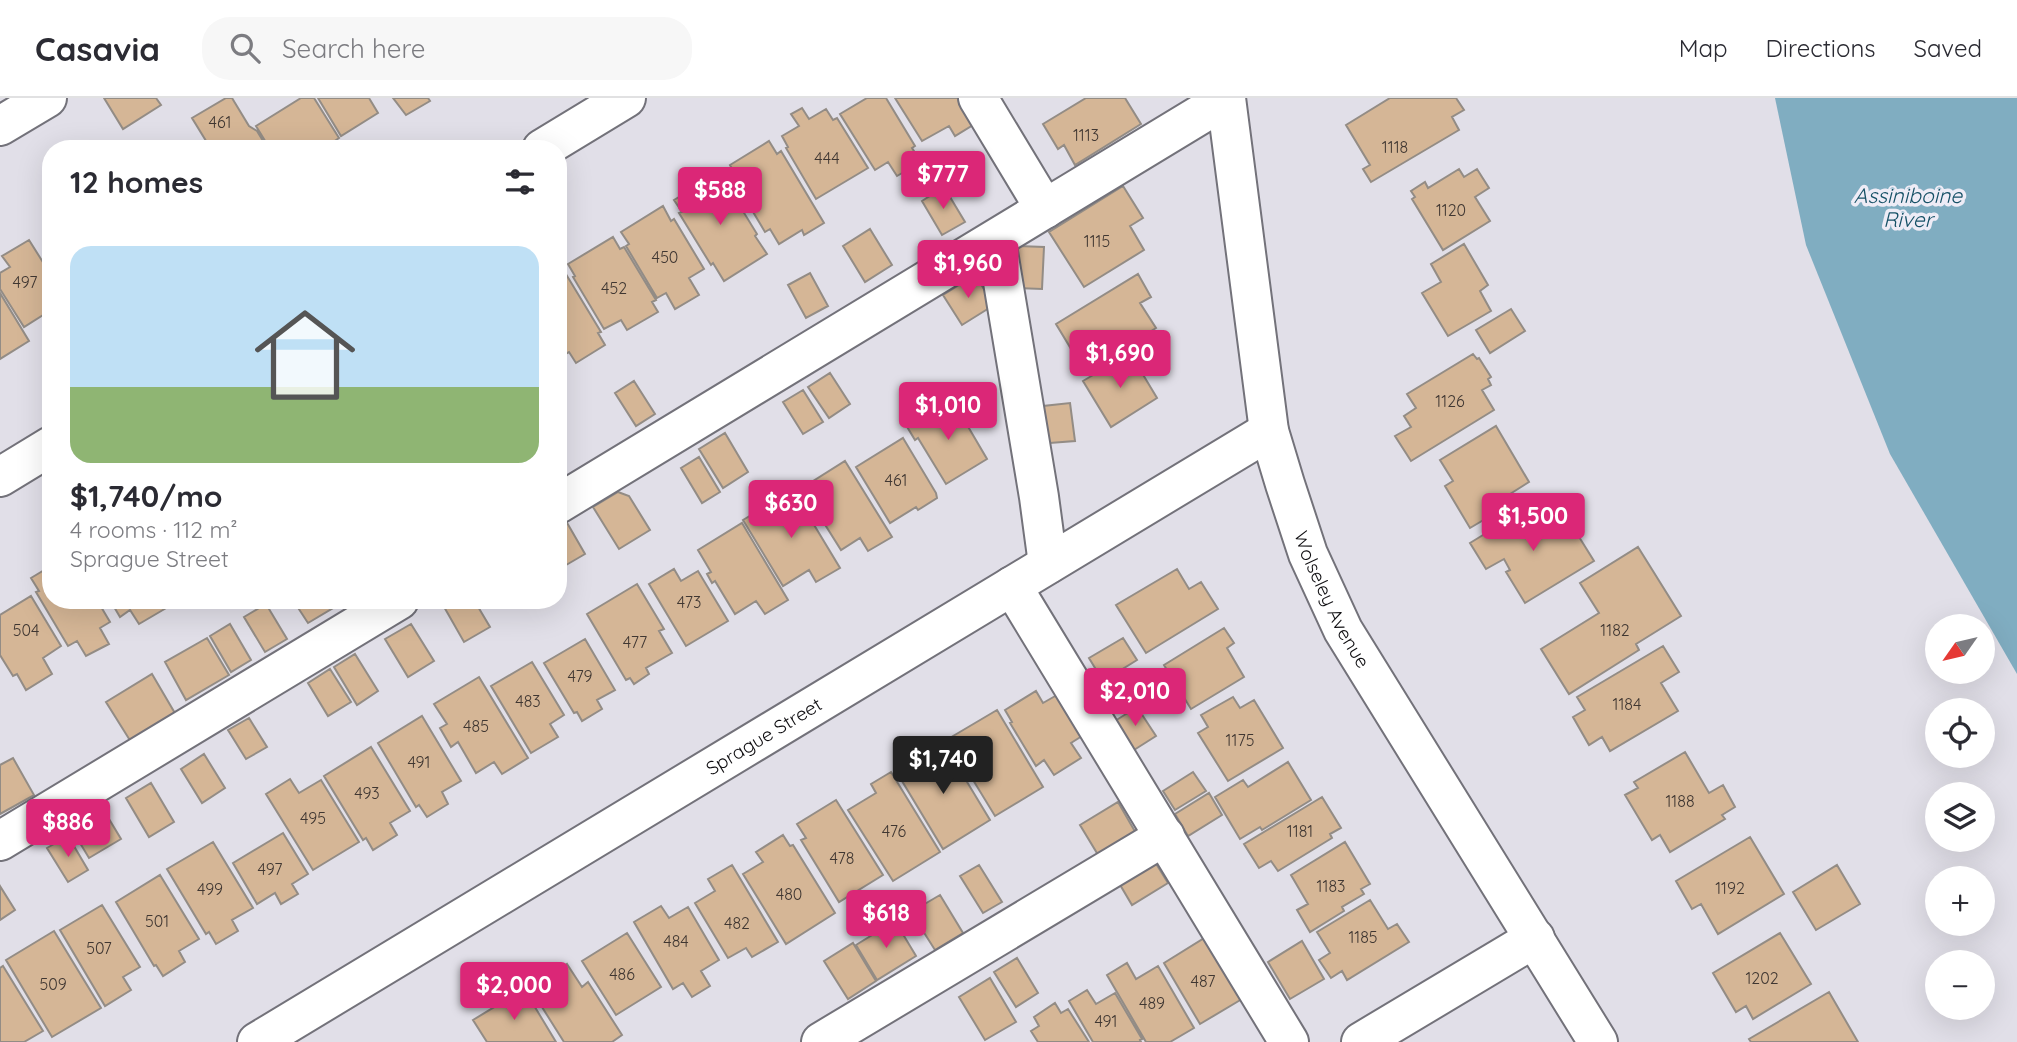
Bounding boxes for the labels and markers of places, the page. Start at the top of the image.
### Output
pin: $777 [902,152,984,211]
pin: $588 [679,167,761,227]
pin: $1,960 [911,240,1025,300]
pin: $1,690 [1063,330,1177,390]
pin: $1,010 [891,382,1005,442]
pin: $630 [750,480,832,540]
pin: $1,500 [1476,494,1590,553]
pin: $2,010 [1078,668,1192,728]
pin: $1,740 [886,736,1000,796]
pin: $886 [27,800,109,859]
pin: $618 [845,890,927,950]
pin: $2,000 [457,962,571,1022]

